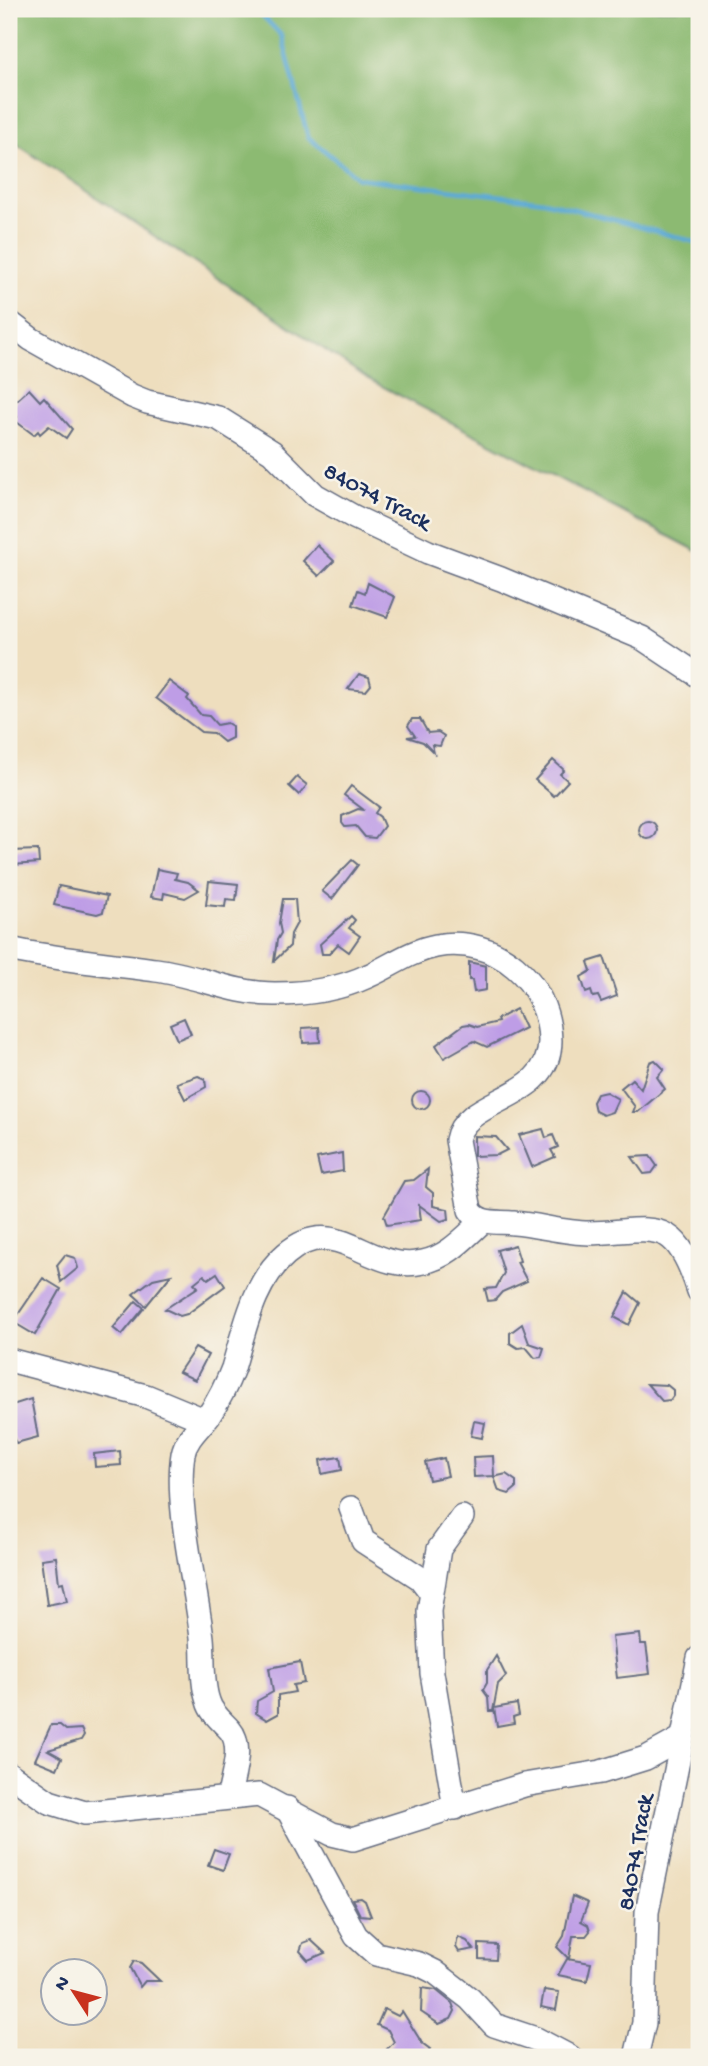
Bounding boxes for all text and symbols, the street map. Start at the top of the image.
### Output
street label: 84074 Track [318,458,437,540]
street label: 84074 Track [613,1790,662,1913]
north arrow [38,1958,108,2028]
text: N [50,1972,76,1996]

